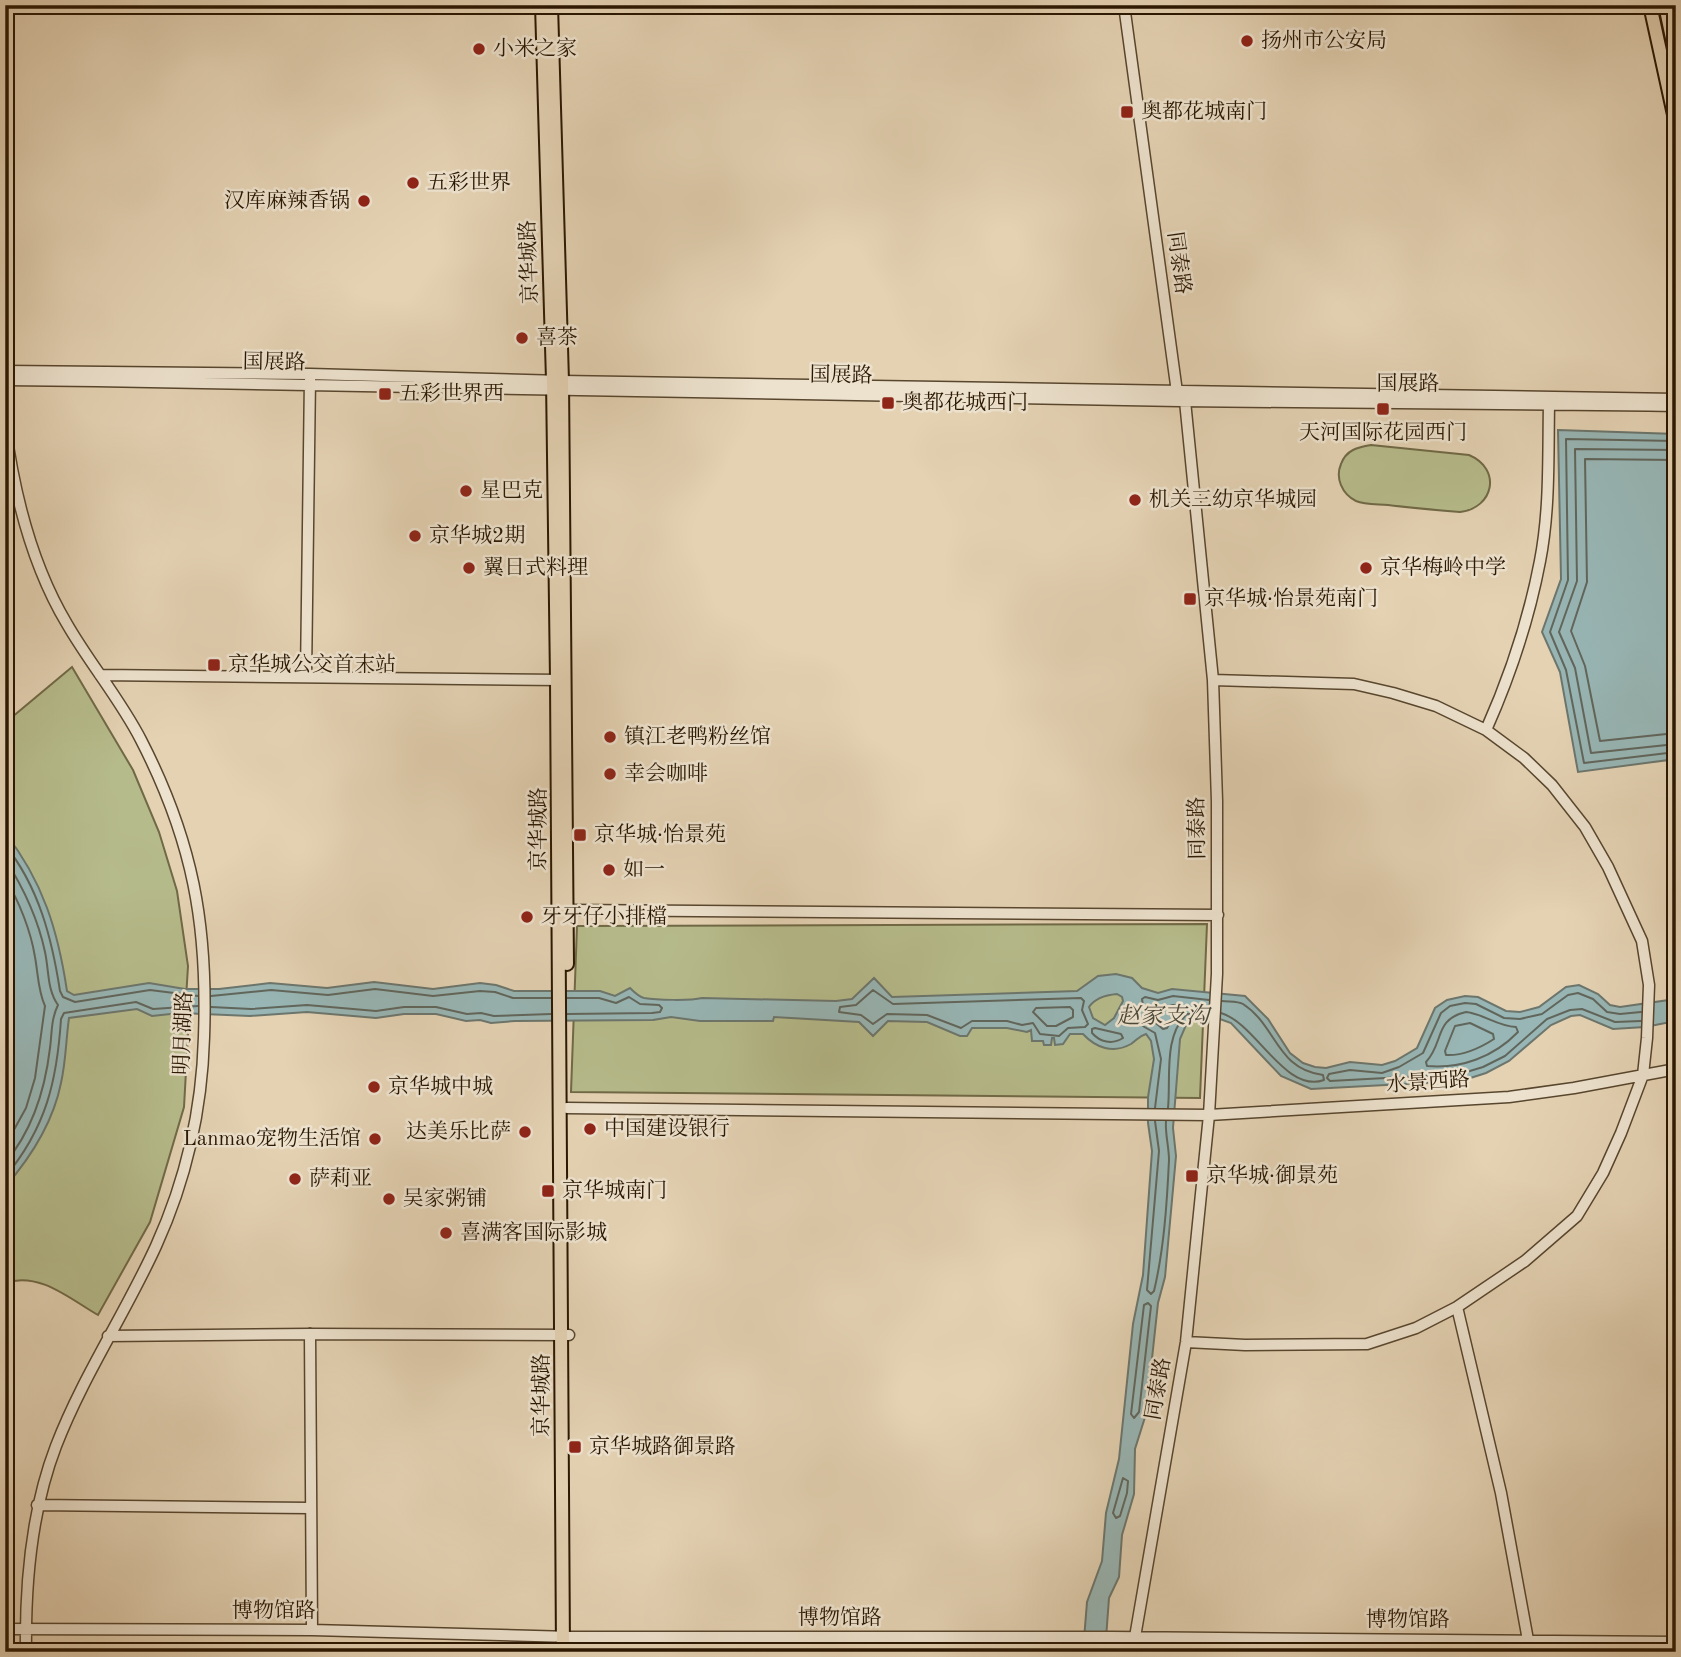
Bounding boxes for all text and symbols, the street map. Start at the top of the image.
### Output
place label: 扬州市公安局 [1261,29,1387,52]
marker: 扬州市公安局 [1239,33,1255,49]
place label: 小米之家 [493,37,577,60]
marker: 小米之家 [471,41,487,57]
place label: 奥都花城南门 [1141,100,1267,123]
marker: 奥都花城南门 [1119,104,1135,120]
place label: 五彩世界 [427,171,511,194]
marker: 五彩世界 [405,175,421,191]
place label: 汉库麻辣香锅 [224,189,350,212]
marker: 汉库麻辣香锅 [356,193,372,209]
street label: 京华城路 [516,220,542,304]
street label: 同泰路 [1163,230,1195,296]
place label: 喜茶 [536,326,578,349]
marker: 喜茶 [514,330,530,346]
street label: 国展路 [242,350,306,374]
street label: 国展路 [809,363,873,387]
street label: 国展路 [1377,372,1440,395]
place label: 五彩世界西 [399,382,504,405]
marker: 五彩世界西 [377,386,393,402]
place label: 奥都花城西门 [902,391,1028,414]
marker: 奥都花城西门 [880,395,896,411]
marker: 天河国际花园西门 [1375,401,1391,417]
place label: 天河国际花园西门 [1299,421,1467,444]
place label: 星巴克 [480,479,543,502]
marker: 星巴克 [458,483,474,499]
place label: 机关三幼京华城园 [1149,488,1317,511]
marker: 机关三幼京华城园 [1127,492,1143,508]
place label: 京华城2期 [429,524,525,547]
marker: 京华城2期 [407,528,423,544]
place label: 翼日式料理 [483,556,588,579]
place label: 京华梅岭中学 [1380,556,1506,579]
marker: 翼日式料理 [461,560,477,576]
marker: 京华梅岭中学 [1358,560,1374,576]
place label: 京华城·怡景苑南门 [1204,587,1378,610]
marker: 京华城·怡景苑南门 [1182,591,1198,607]
place label: 京华城公交首末站 [228,653,396,676]
marker: 京华城公交首末站 [206,657,222,673]
place label: 镇江老鸭粉丝馆 [624,725,771,748]
marker: 镇江老鸭粉丝馆 [602,729,618,745]
place label: 幸会咖啡 [624,762,708,785]
marker: 幸会咖啡 [602,766,618,782]
street label: 京华城路 [527,787,550,871]
street label: 同泰路 [1185,796,1209,860]
place label: 京华城·怡景苑 [594,823,726,846]
marker: 京华城·怡景苑 [572,827,588,843]
place label: 如一 [623,858,665,881]
marker: 如一 [601,862,617,878]
place label: 牙牙仔小排檔 [541,905,667,928]
marker: 牙牙仔小排檔 [519,909,535,925]
street label: 明月湖路 [170,991,196,1075]
water label: 赵家支沟 [1117,1003,1212,1028]
street label: 水景西路 [1385,1068,1471,1096]
place label: 京华城中城 [388,1075,493,1098]
marker: 京华城中城 [366,1079,382,1095]
place label: 中国建设银行 [604,1117,730,1140]
place label: 达美乐比萨 [406,1120,511,1143]
marker: 中国建设银行 [582,1121,598,1137]
marker: 达美乐比萨 [517,1124,533,1140]
place label: Lanmao宠物生活馆 [183,1127,361,1150]
marker: Lanmao宠物生活馆 [367,1131,383,1147]
place label: 京华城·御景苑 [1206,1164,1338,1187]
place label: 萨莉亚 [309,1167,372,1190]
marker: 京华城·御景苑 [1184,1168,1200,1184]
marker: 萨莉亚 [287,1171,303,1187]
place label: 京华城南门 [562,1179,667,1202]
marker: 京华城南门 [540,1183,556,1199]
place label: 吴家粥铺 [403,1187,487,1210]
marker: 吴家粥铺 [381,1191,397,1207]
place label: 喜满客国际影城 [460,1221,607,1244]
marker: 喜满客国际影城 [438,1225,454,1241]
street label: 京华城路 [530,1353,553,1437]
street label: 同泰路 [1141,1356,1175,1422]
place label: 京华城路御景路 [589,1435,736,1458]
marker: 京华城路御景路 [567,1439,583,1455]
street label: 博物馆路 [232,1599,316,1622]
street label: 博物馆路 [798,1606,882,1629]
street label: 博物馆路 [1366,1608,1450,1631]

